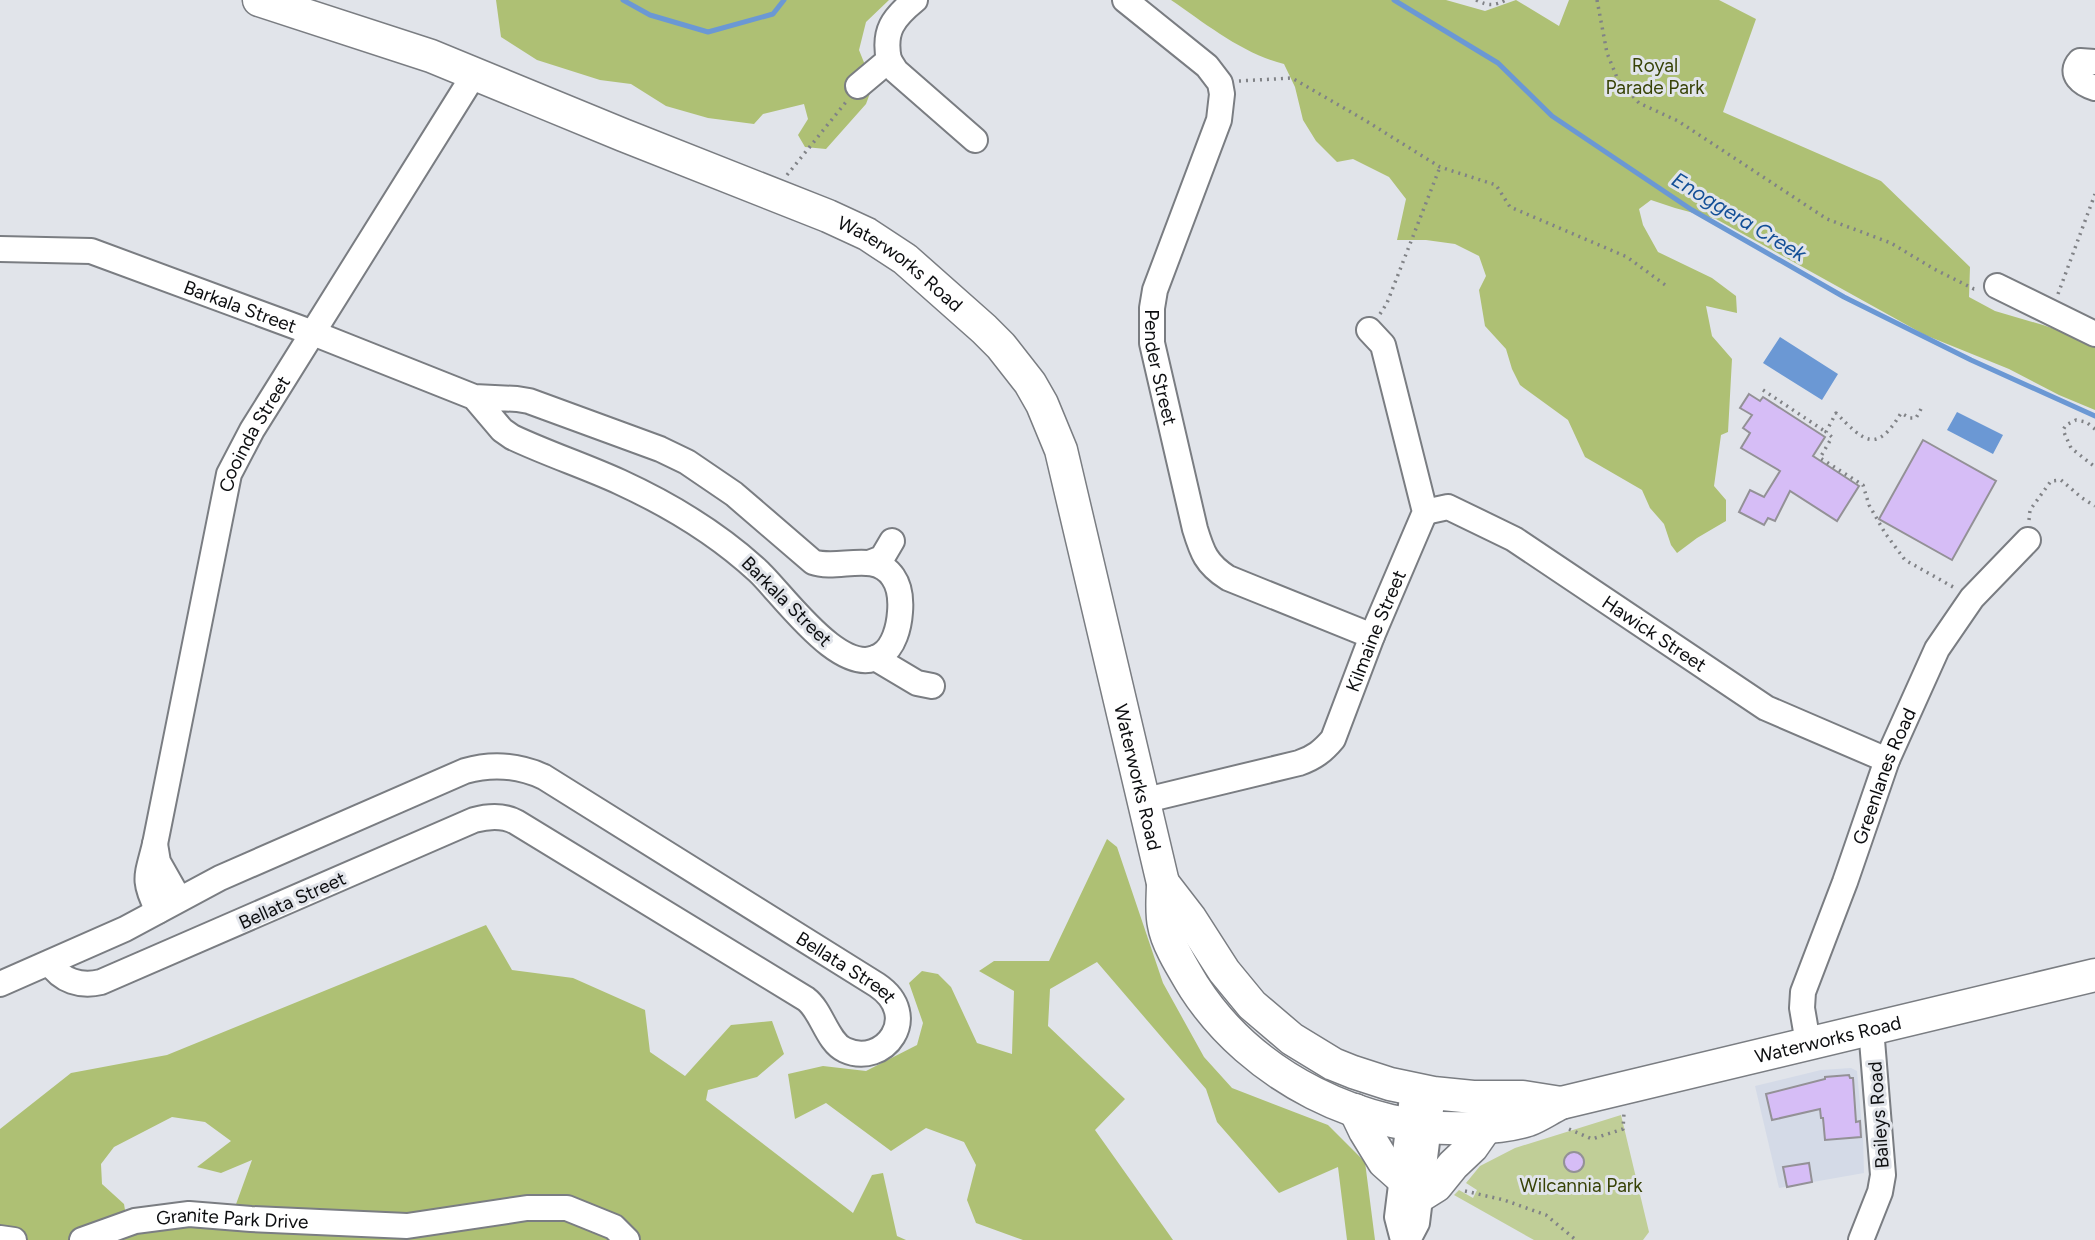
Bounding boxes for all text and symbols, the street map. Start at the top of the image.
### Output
park label: Royal Parade Park [1606,54,1705,99]
water label: Enoggera Creek [1667,167,1812,267]
street label: Waterworks Road [834,211,967,317]
street label: Barkala Street [180,275,299,338]
street label: Pender Street [1140,309,1182,427]
street label: Cooinda Street [215,372,295,494]
street label: Barkala Street [737,551,837,651]
street label: Kilmaine Street [1341,567,1411,695]
street label: Hawick Street [1598,590,1711,677]
street label: Waterworks Road [1109,702,1166,853]
street label: Greenlanes Road [1848,704,1921,848]
street label: Bellata Street [235,867,349,934]
street label: Bellata Street [792,926,901,1008]
street label: Waterworks Road [1752,1011,1904,1068]
street label: Baileys Road [1863,1061,1894,1169]
park label: Wilcannia Park [1520,1174,1643,1197]
street label: Granite Park Drive [155,1203,309,1234]

